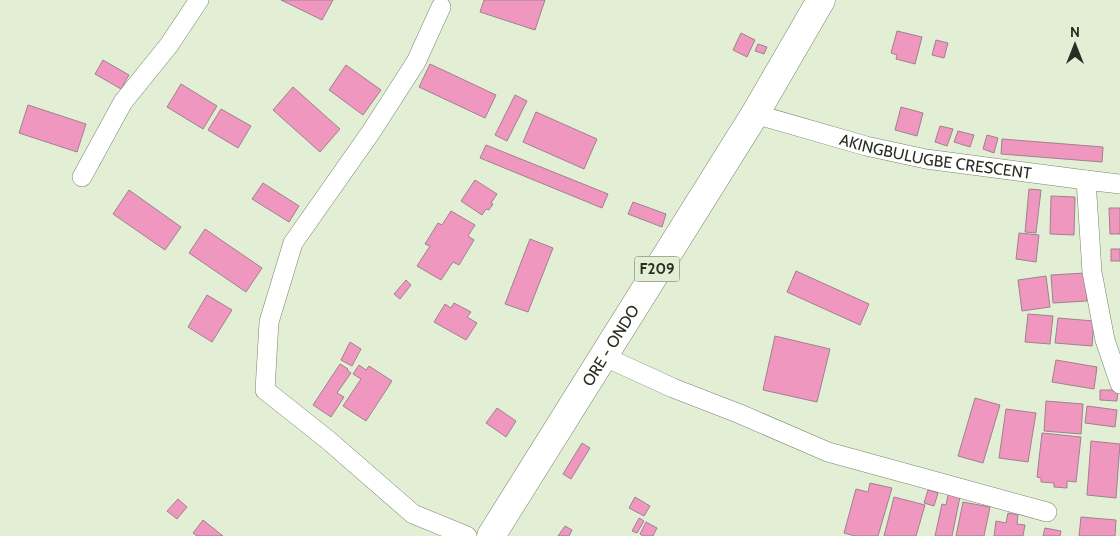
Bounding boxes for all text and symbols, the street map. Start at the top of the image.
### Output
north arrow [1050,20,1100,70]
text: N [1070,23,1080,41]
street label: AKINGBULUGBE CRESCENT [838,129,1033,182]
road number: F209 [634,256,680,282]
street label: ORE - ONDO [578,301,643,389]

